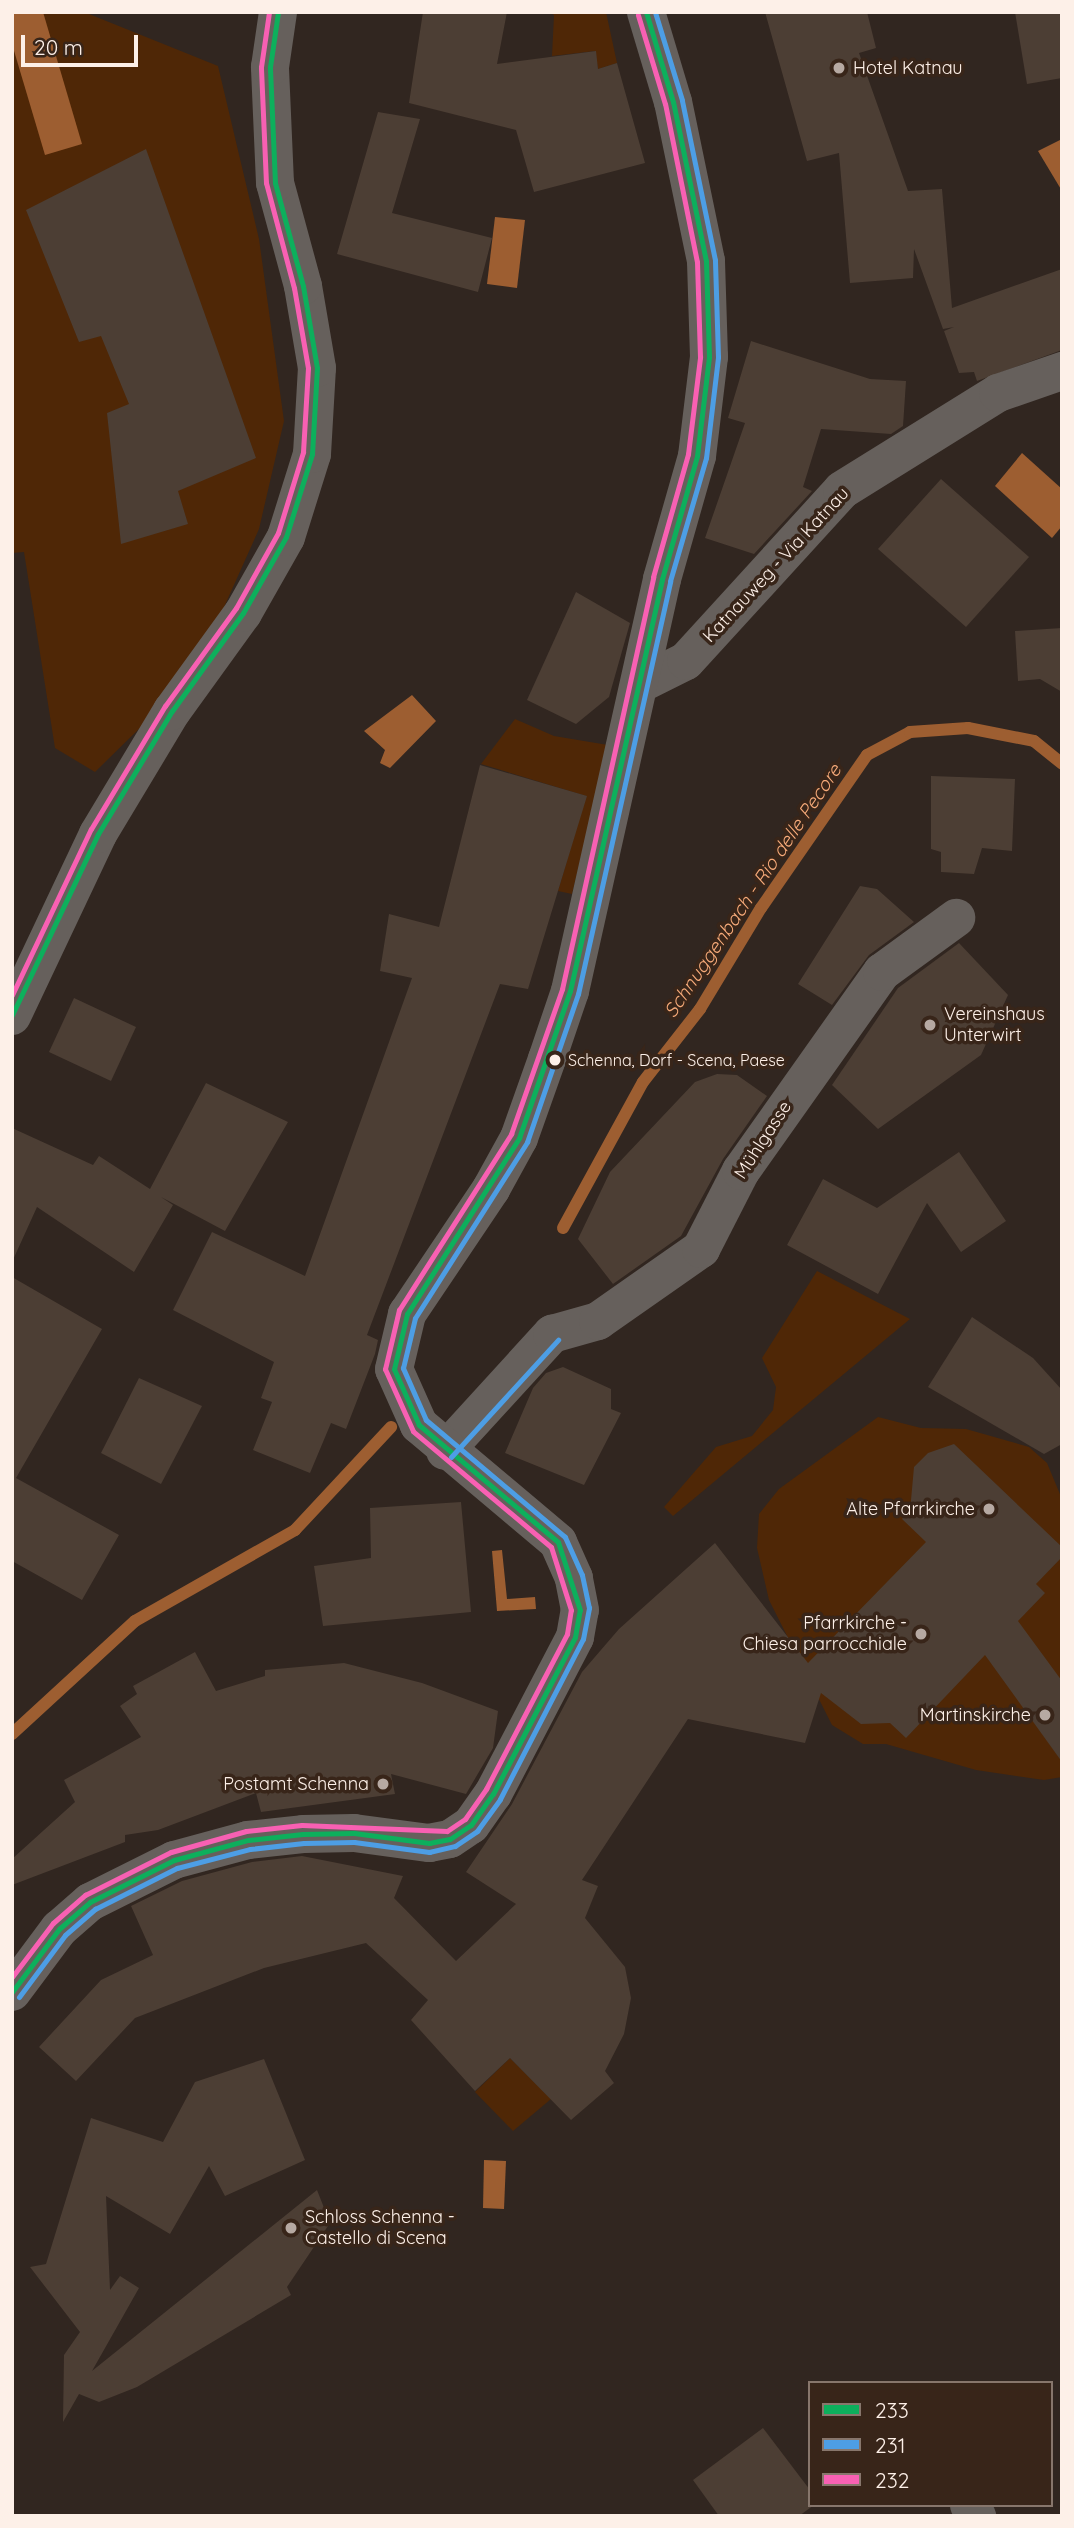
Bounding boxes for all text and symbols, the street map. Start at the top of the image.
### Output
scale bar [24,21,142,65]
text: 20 m [34,34,83,60]
place label: Hotel Katnau [853,57,963,79]
marker: Hotel Katnau [831,60,847,76]
street label: Katnauweg - Via Katnau [698,483,854,647]
water label: Schnuggenbach - Rio delle Pecore [660,760,846,1022]
place label: Vereinshaus Unterwirt [944,1004,1045,1046]
marker: Vereinshaus Unterwirt [922,1017,938,1033]
place label: Schenna, Dorf - Scena, Paese [568,1050,785,1070]
marker: Schenna, Dorf - Scena, Paese [548,1053,562,1067]
street label: Mühlgasse [730,1097,796,1183]
place label: Alte Pfarrkirche [846,1498,975,1520]
marker: Alte Pfarrkirche [981,1501,997,1517]
place label: Pfarrkirche - Chiesa parrocchiale [743,1613,907,1656]
marker: Pfarrkirche - Chiesa parrocchiale [913,1626,929,1642]
place label: Martinskirche [920,1704,1031,1726]
marker: Martinskirche [1037,1707,1053,1723]
place label: Postamt Schenna [223,1773,369,1795]
marker: Postamt Schenna [375,1776,391,1792]
place label: Schloss Schenna - Castello di Scena [305,2207,455,2250]
marker: Schloss Schenna - Castello di Scena [283,2220,299,2236]
legend [808,2381,1053,2507]
text: 233 [875,2397,909,2423]
text: 231 [875,2432,905,2458]
text: 232 [875,2467,909,2493]

